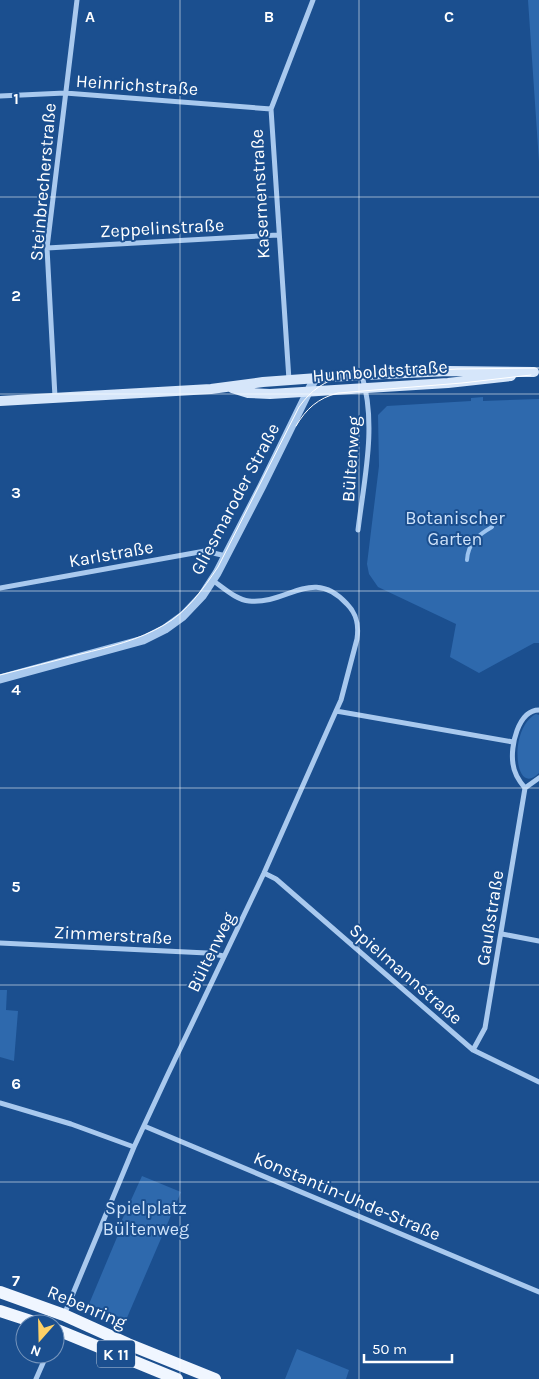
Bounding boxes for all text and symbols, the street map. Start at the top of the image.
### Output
text: A [85,7,95,26]
text: B [264,7,274,26]
text: C [444,7,454,26]
street label: Heinrichstraße [75,70,199,100]
text: 1 [13,89,19,108]
street label: Steinbrecherstraße [25,102,61,262]
street label: Kasernenstraße [246,129,274,259]
street label: Zeppelinstraße [99,214,225,242]
text: 2 [11,286,21,305]
street label: Humboldtstraße [312,355,448,387]
street label: Bültenweg [337,415,365,503]
street label: Gliesmaroder Straße [186,419,284,579]
text: 3 [11,483,21,502]
park label: Botanischer Garten [405,507,505,550]
street label: Karlstraße [67,536,155,572]
text: 4 [11,680,21,699]
street label: Gaußstraße [472,869,508,967]
text: 5 [11,877,21,896]
street label: Bültenweg [182,908,240,996]
street label: Spielmannstraße [345,919,467,1029]
street label: Zimmerstraße [53,921,173,949]
text: 6 [11,1074,21,1093]
street label: Konstantin-Uhde-Straße [250,1147,444,1245]
park label: Spielplatz Bültenweg [103,1197,189,1240]
text: 7 [12,1271,20,1290]
street label: Rebenring [44,1280,130,1334]
north arrow [15,1314,65,1364]
scale bar [364,1332,452,1364]
road number: K 11 [97,1340,135,1368]
text: 50 m [372,1340,407,1358]
text: N [28,1341,43,1360]

